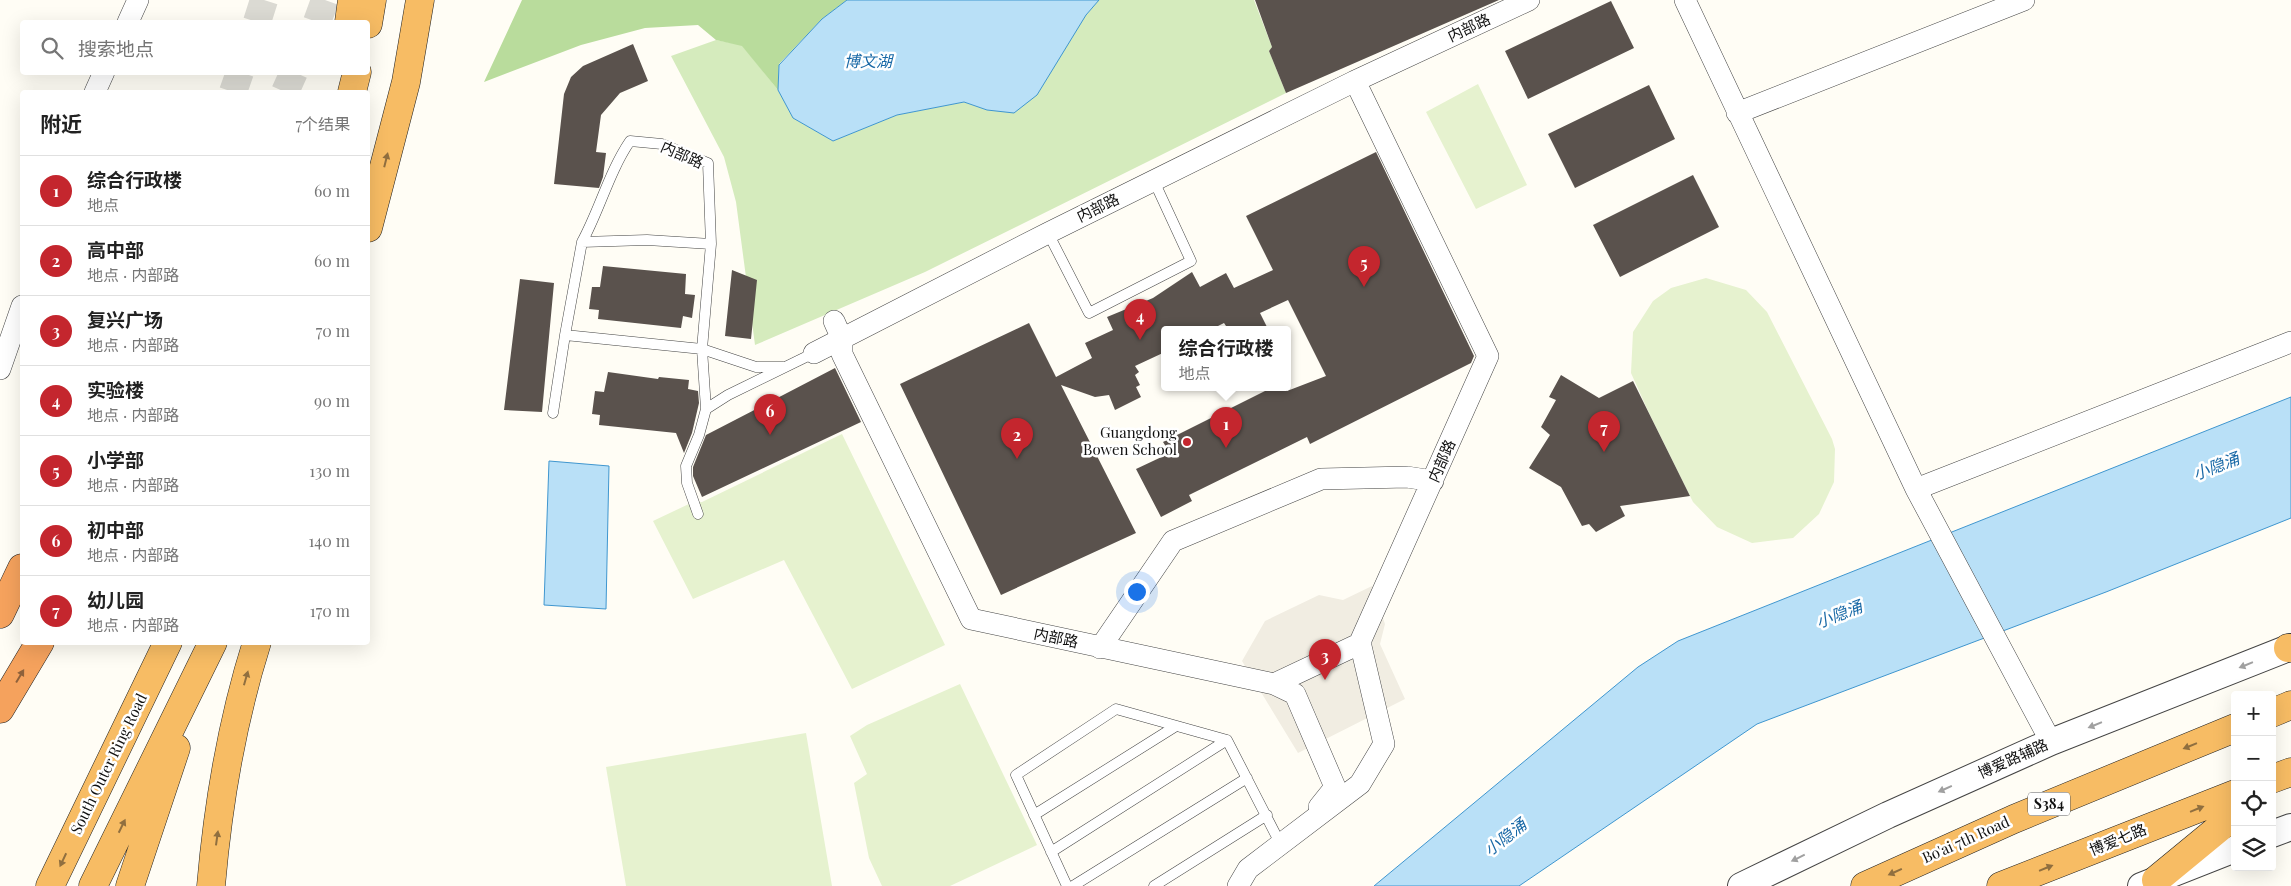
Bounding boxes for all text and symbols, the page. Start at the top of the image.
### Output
street label: 内部路 [1444,9,1493,46]
search box [20,20,370,75]
icon: search [38,34,66,62]
text: 搜索地点 [78,35,154,61]
water label: 博文湖 [844,50,895,71]
text: 附近 [40,109,82,137]
text: 7个结果 [296,113,350,134]
street label: 内部路 [658,136,707,172]
one-way arrow [382,153,390,168]
text: 综合行政楼 [87,166,182,192]
text: 1 [53,180,59,201]
text: 60 m [314,180,350,201]
street label: 内部路 [1073,188,1122,226]
text: 地点 [87,194,119,215]
text: 高中部 [87,236,144,262]
pin: 5 [1348,246,1380,287]
text: 2 [52,250,60,271]
text: 60 m [314,250,350,271]
text: 地点 · 内部路 [87,264,179,285]
pin: 4 [1124,299,1156,340]
text: 复兴广场 [87,306,163,332]
text: 3 [52,320,60,341]
text: 70 m [316,320,350,341]
popup [1161,326,1291,391]
text: 地点 · 内部路 [87,334,179,355]
text: 综合行政楼 [1178,334,1274,360]
text: 地点 [1178,362,1211,383]
text: 实验楼 [87,376,144,402]
text: 4 [52,390,60,411]
text: 90 m [314,390,350,411]
pin: 6 [754,394,786,435]
text: 地点 · 内部路 [87,404,179,425]
pin: 1 [1210,407,1242,448]
pin: 7 [1588,411,1620,452]
pin: 2 [1001,418,1033,459]
place label: Guangdong Bowen School [1083,422,1177,459]
marker: Guangdong Bowen School [1181,436,1193,448]
street label: 内部路 [1423,436,1459,485]
text: 小学部 [87,446,144,472]
water label: 小隐涌 [2190,446,2244,484]
text: 5 [52,460,60,481]
text: 130 m [309,460,350,481]
text: 地点 · 内部路 [87,474,179,495]
text: 初中部 [87,516,144,542]
text: 6 [52,530,60,551]
text: 140 m [308,530,350,551]
text: 地点 · 内部路 [87,544,179,565]
your location [1124,579,1150,605]
text: 幼儿园 [87,586,144,612]
water label: 小隐涌 [1813,594,1867,632]
text: 7 [52,600,60,621]
text: 170 m [310,600,350,621]
text: 地点 · 内部路 [87,614,179,635]
street label: 内部路 [1032,623,1080,651]
pin: 3 [1309,639,1341,680]
one-way arrow [2238,661,2253,669]
one-way arrow [15,669,24,682]
one-way arrow [243,670,251,685]
street label: South Outer Ring Road [65,690,151,837]
map controls [2231,691,2276,871]
button: + [2231,691,2276,736]
one-way arrow [2087,721,2102,729]
street label: 博爱路辅路 [1974,734,2051,782]
button: − [2231,736,2276,781]
one-way arrow [2183,743,2197,751]
button: locate [2231,781,2276,826]
one-way arrow [1938,786,1952,794]
road number: S384 [2028,792,2070,816]
one-way arrow [2190,804,2205,812]
street label: Bo'ai 7th Road [1919,811,2013,867]
water label: 小隐涌 [1479,812,1532,860]
one-way arrow [118,819,126,833]
street label: 博爱七路 [2086,819,2149,860]
button: layers [2231,826,2276,871]
one-way arrow [213,829,221,845]
one-way arrow [59,853,67,867]
one-way arrow [1791,854,1805,862]
one-way arrow [2039,864,2054,872]
one-way arrow [1888,868,1903,877]

